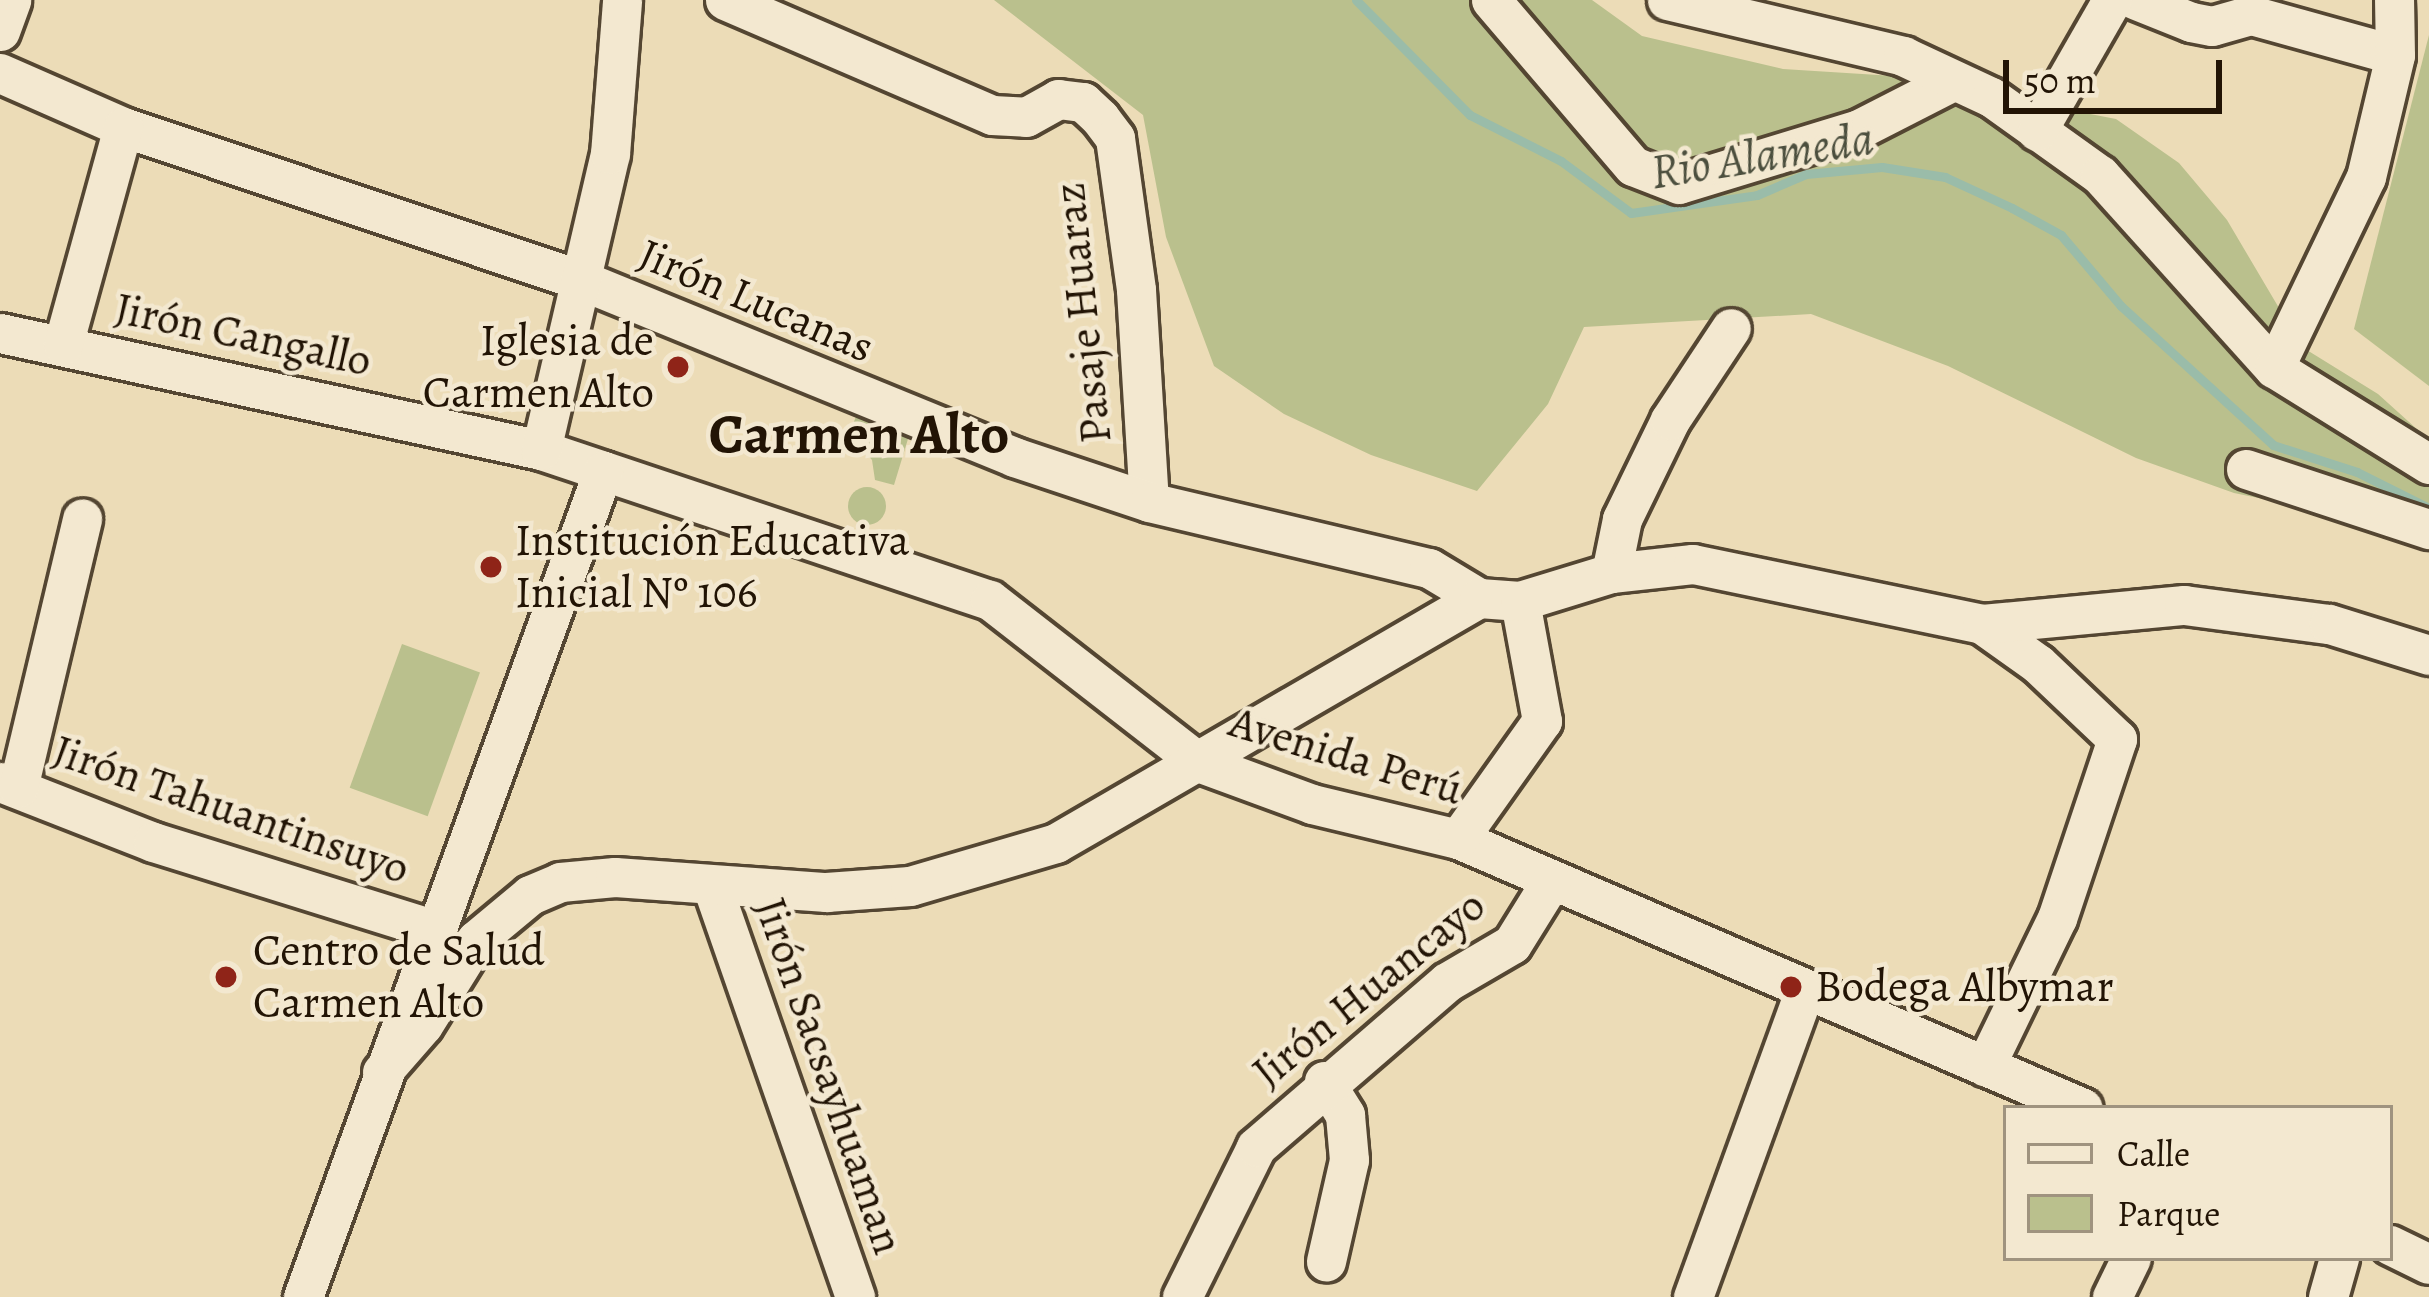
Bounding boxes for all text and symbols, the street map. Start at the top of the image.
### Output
scale bar [2009,36,2228,110]
text: 50 m [2024,56,2096,105]
water label: Rio Alameda [1647,109,1877,201]
street label: Pasaje Huaraz [1042,180,1124,446]
street label: Jirón Lucanas [631,227,881,375]
street label: Jirón Cangallo [110,282,376,388]
place label: Iglesia de Carmen Alto [423,314,654,420]
marker: Iglesia de Carmen Alto [665,354,691,380]
district label: Carmen Alto [709,401,1009,469]
place label: Institución Educativa Inicial Nº 106 [515,514,909,620]
marker: Institución Educativa Inicial Nº 106 [478,554,504,580]
street label: Avenida Perú [1223,695,1469,817]
street label: Jirón Tahuantinsuyo [46,724,416,896]
street label: Jirón Huancayo [1242,879,1496,1099]
street label: Jirón Sacsayhuaman [743,891,915,1261]
place label: Centro de Salud Carmen Alto [253,924,545,1030]
place label: Bodega Albymar [1815,960,2114,1014]
marker: Centro de Salud Carmen Alto [210,961,242,993]
marker: Bodega Albymar [1778,974,1804,1000]
legend [2003,1105,2393,1261]
text: Calle [2117,1129,2190,1178]
text: Parque [2117,1189,2221,1238]

